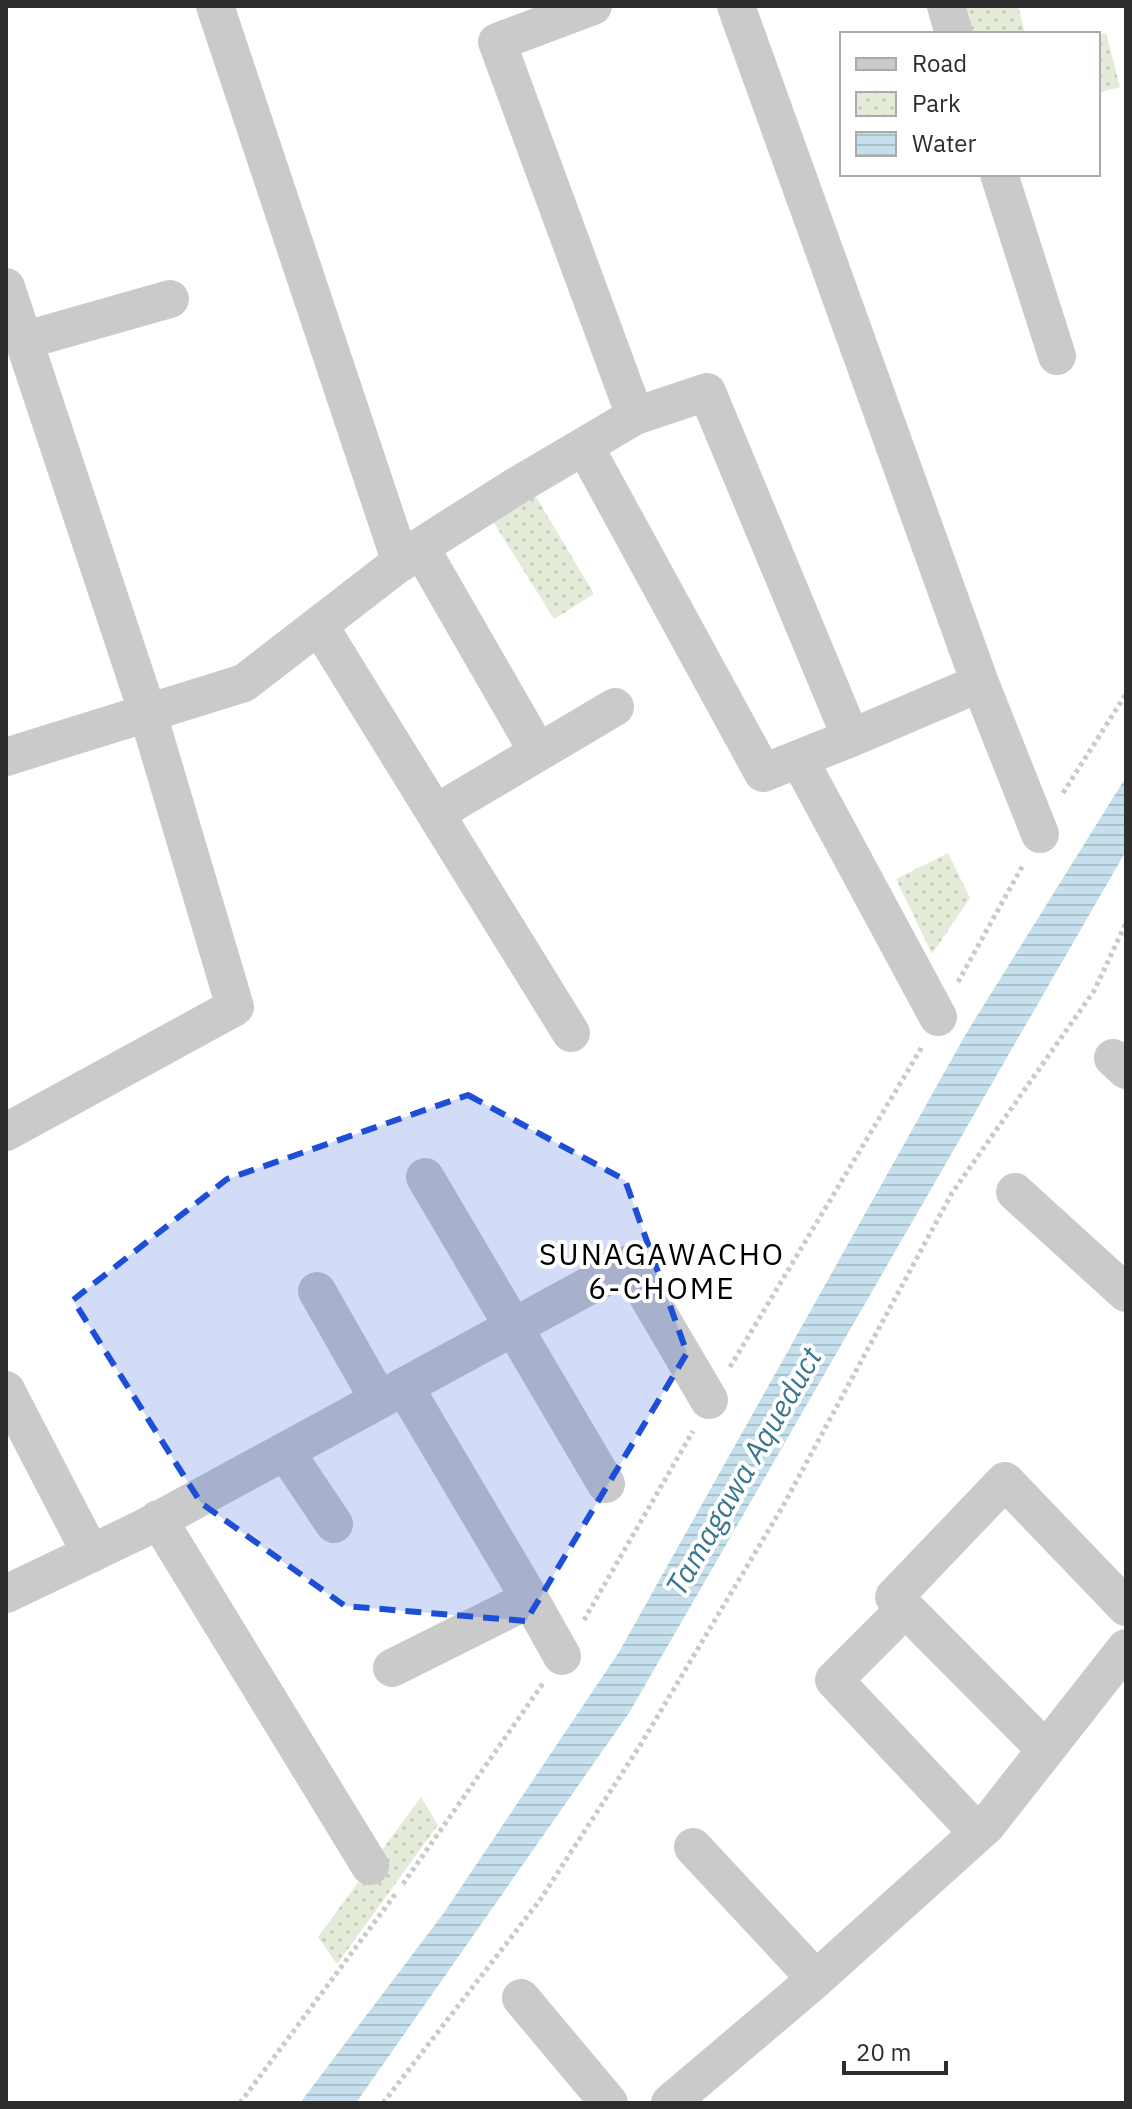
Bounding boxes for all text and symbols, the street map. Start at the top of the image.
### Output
legend [840,32,1100,176]
text: Road [912,47,967,79]
text: Park [912,87,961,119]
text: Water [912,127,976,159]
district label: SUNAGAWACHO 6-CHOME [539,1234,785,1307]
water label: Tamagawa Aqueduct [656,1339,830,1602]
scale bar [844,2025,946,2075]
text: 20 m [856,2036,911,2068]

